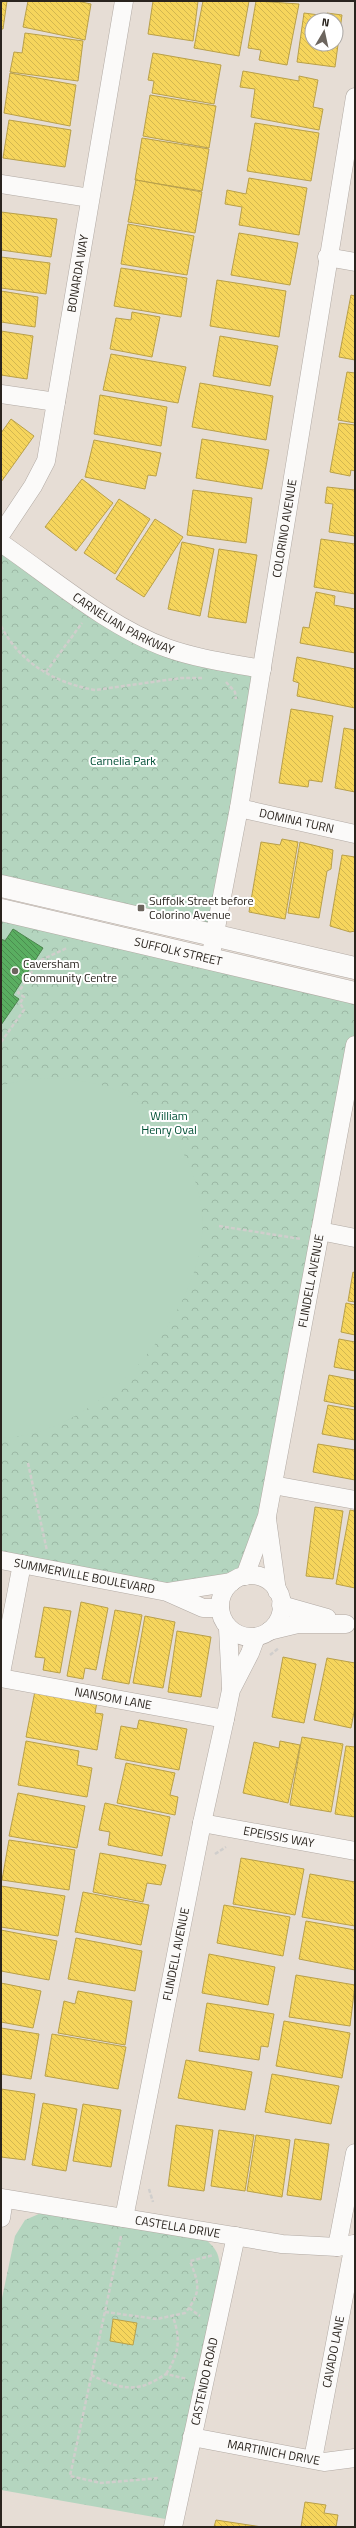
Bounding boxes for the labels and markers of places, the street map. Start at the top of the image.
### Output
place label: Suffolk Street before Colorino Avenue [149,891,253,924]
marker: Suffolk Street before Colorino Avenue [136,903,146,913]
place label: Caversham Community Centre [23,954,117,987]
marker: Caversham Community Centre [10,966,20,976]

